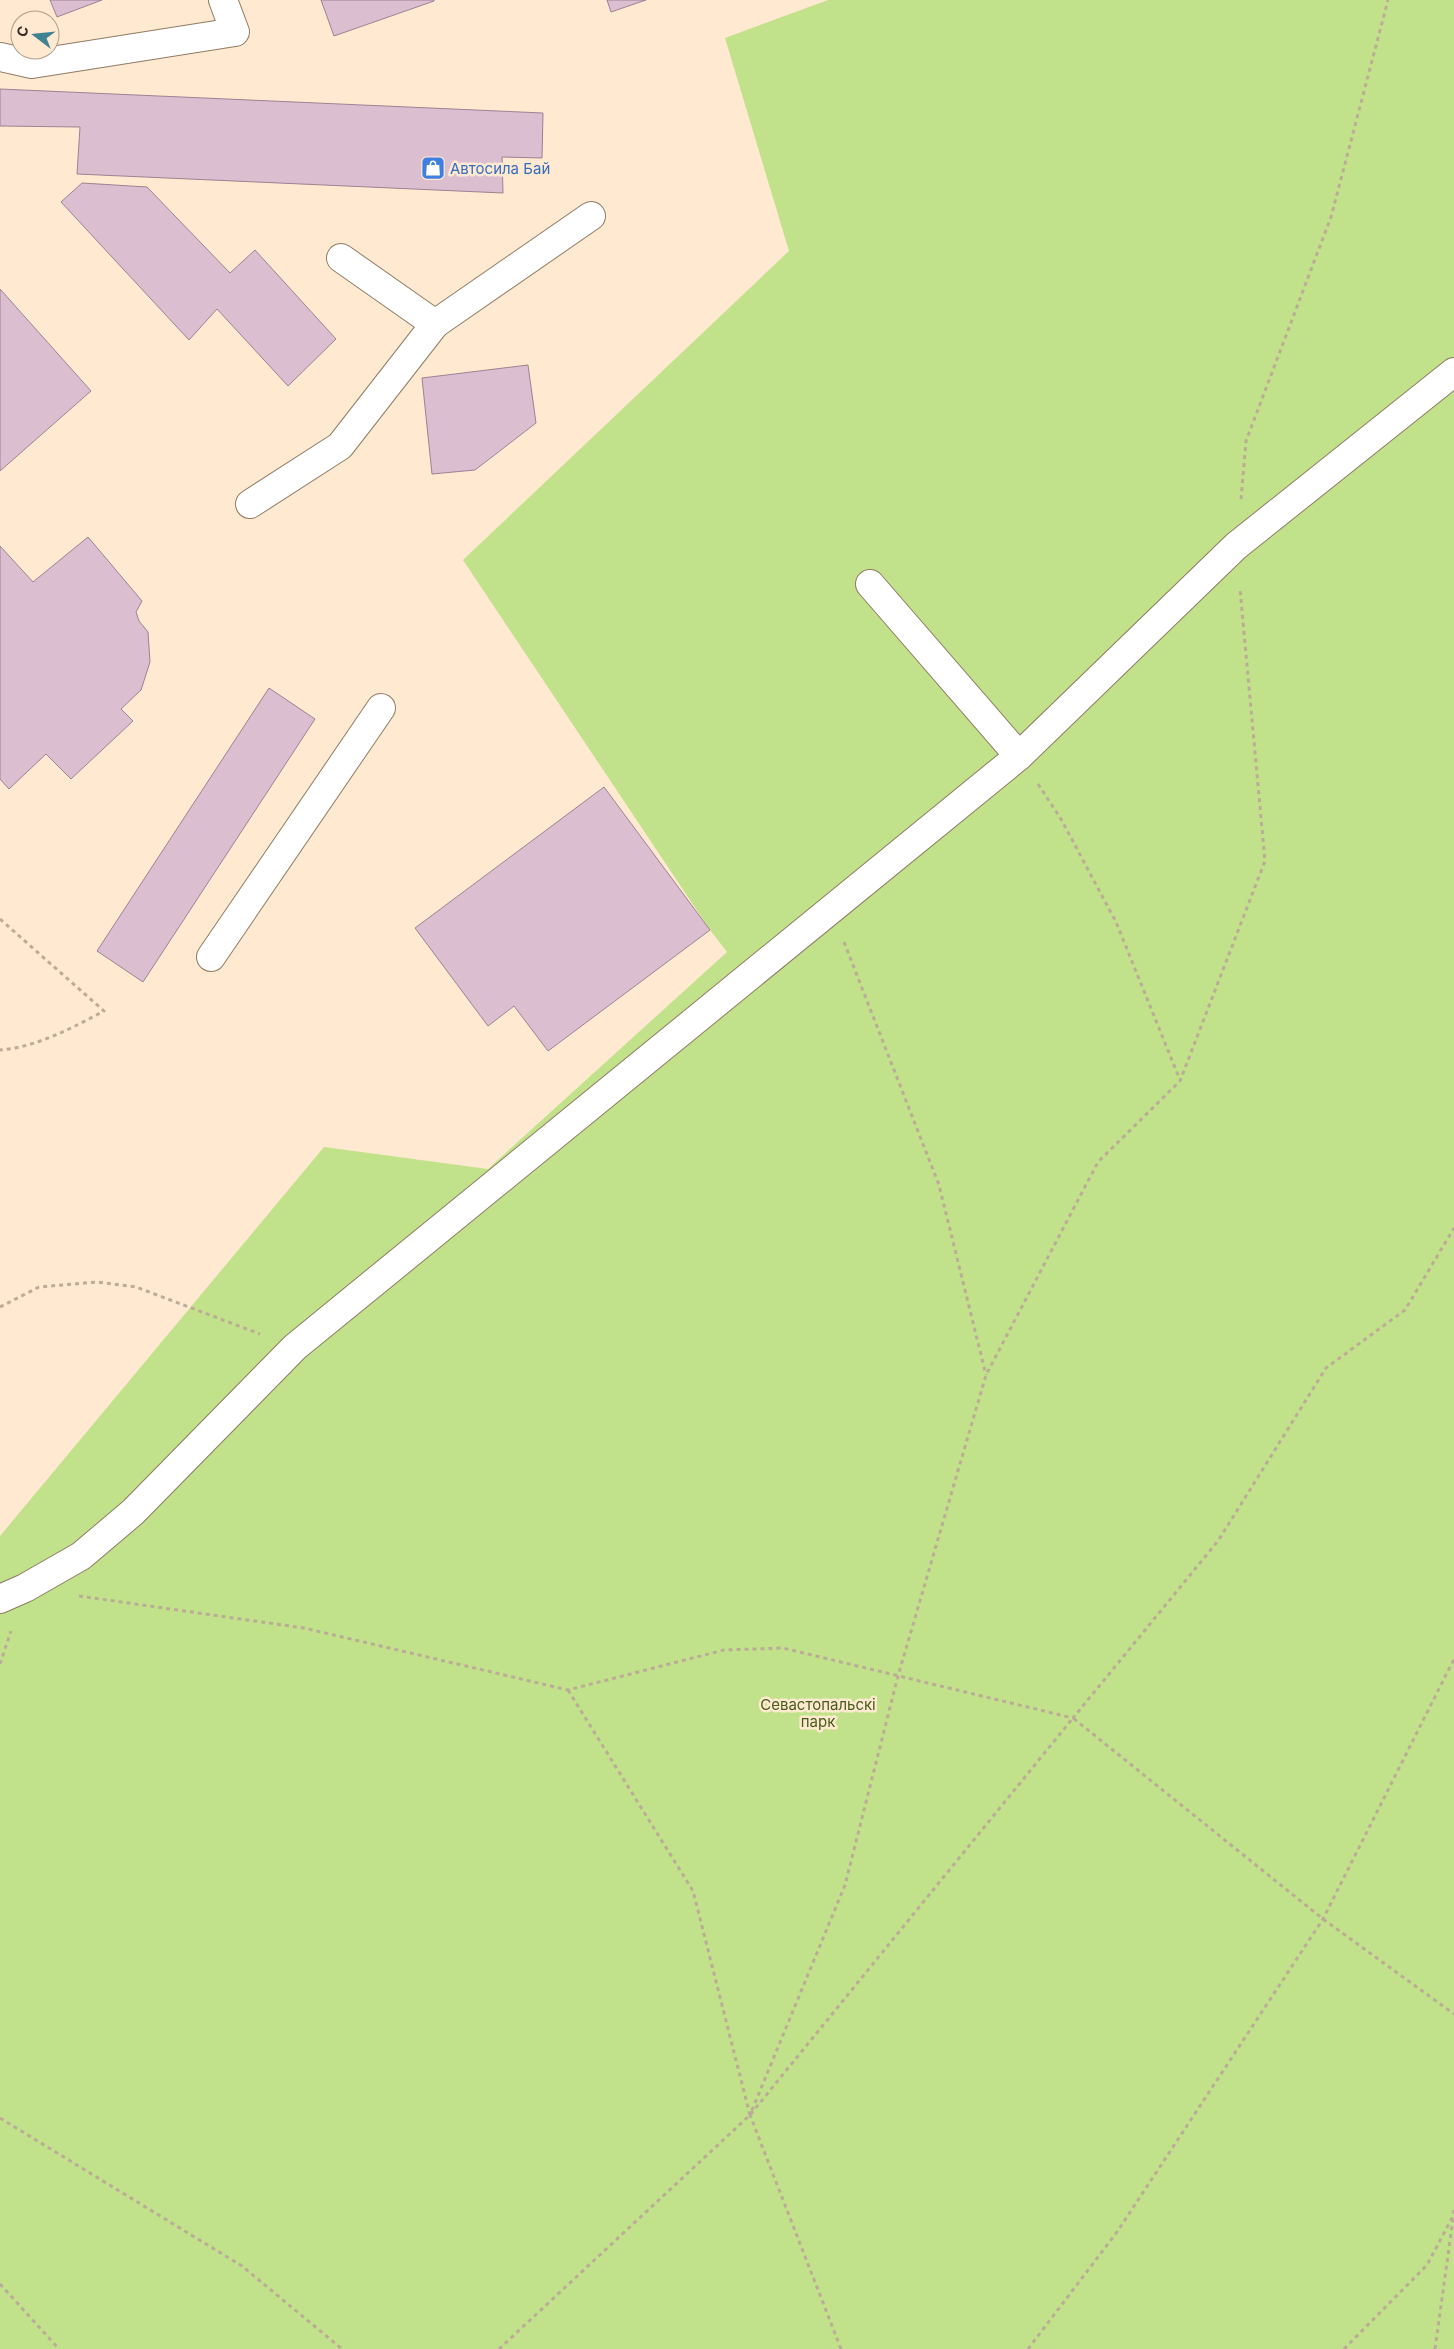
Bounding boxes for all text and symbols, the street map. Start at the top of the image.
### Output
north arrow [10,10,60,60]
text: С [12,24,32,39]
shop icon: Автосила Бай [420,155,446,181]
place label: Автосила Бай [450,159,550,178]
park label: Севастопальскі парк [760,1695,876,1731]

